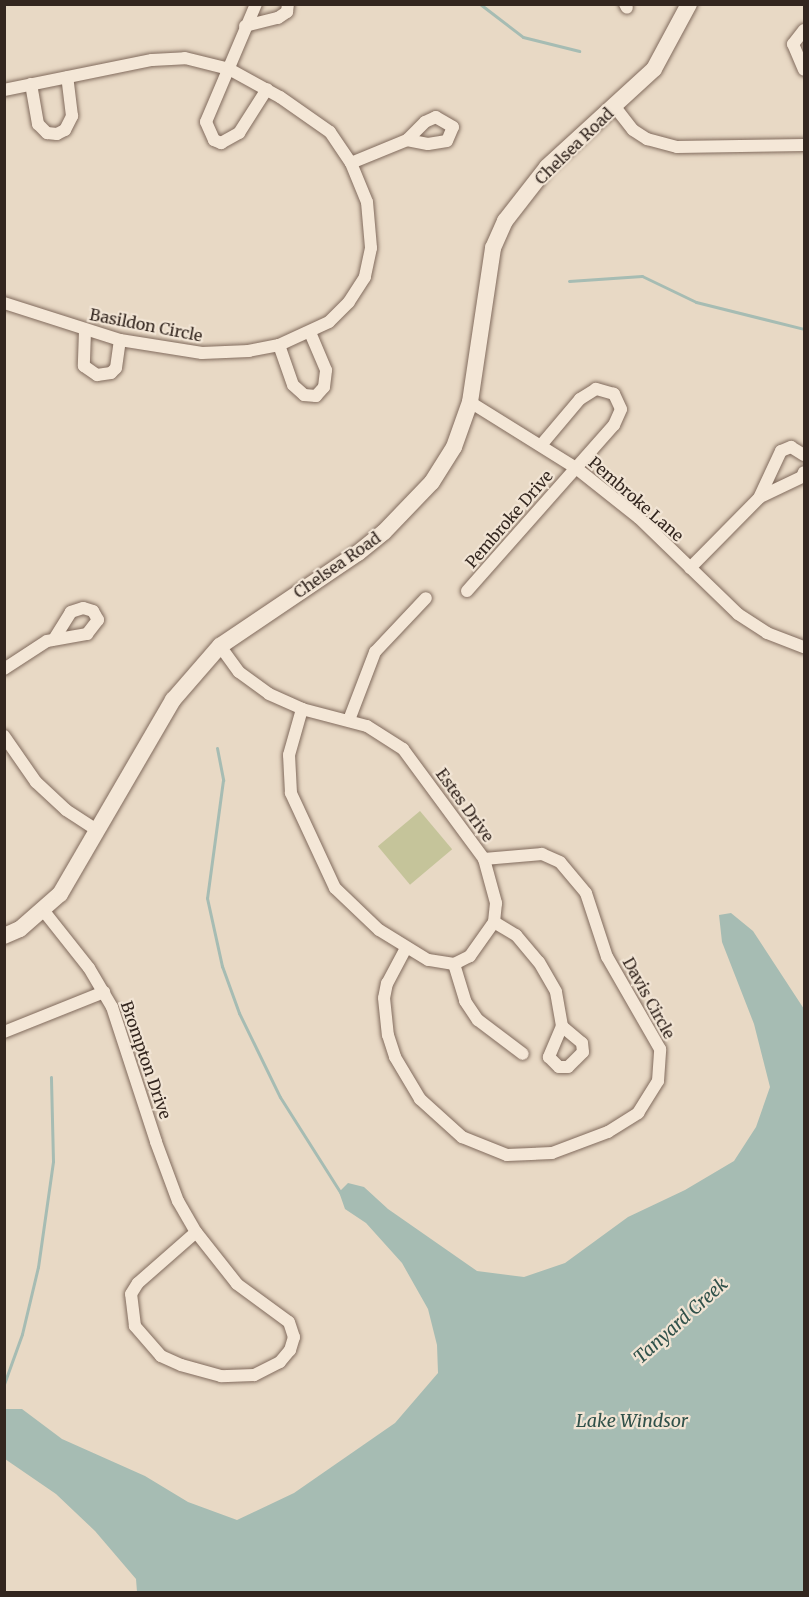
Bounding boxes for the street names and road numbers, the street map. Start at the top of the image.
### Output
street label: Chelsea Road [531,104,617,188]
street label: Basildon Circle [88,305,204,345]
street label: Pembroke Lane [585,453,687,545]
street label: Pembroke Drive [461,466,557,572]
street label: Chelsea Road [290,528,384,602]
street label: Estes Drive [432,765,498,845]
street label: Davis Circle [619,954,679,1042]
street label: Brompton Drive [117,999,175,1121]

